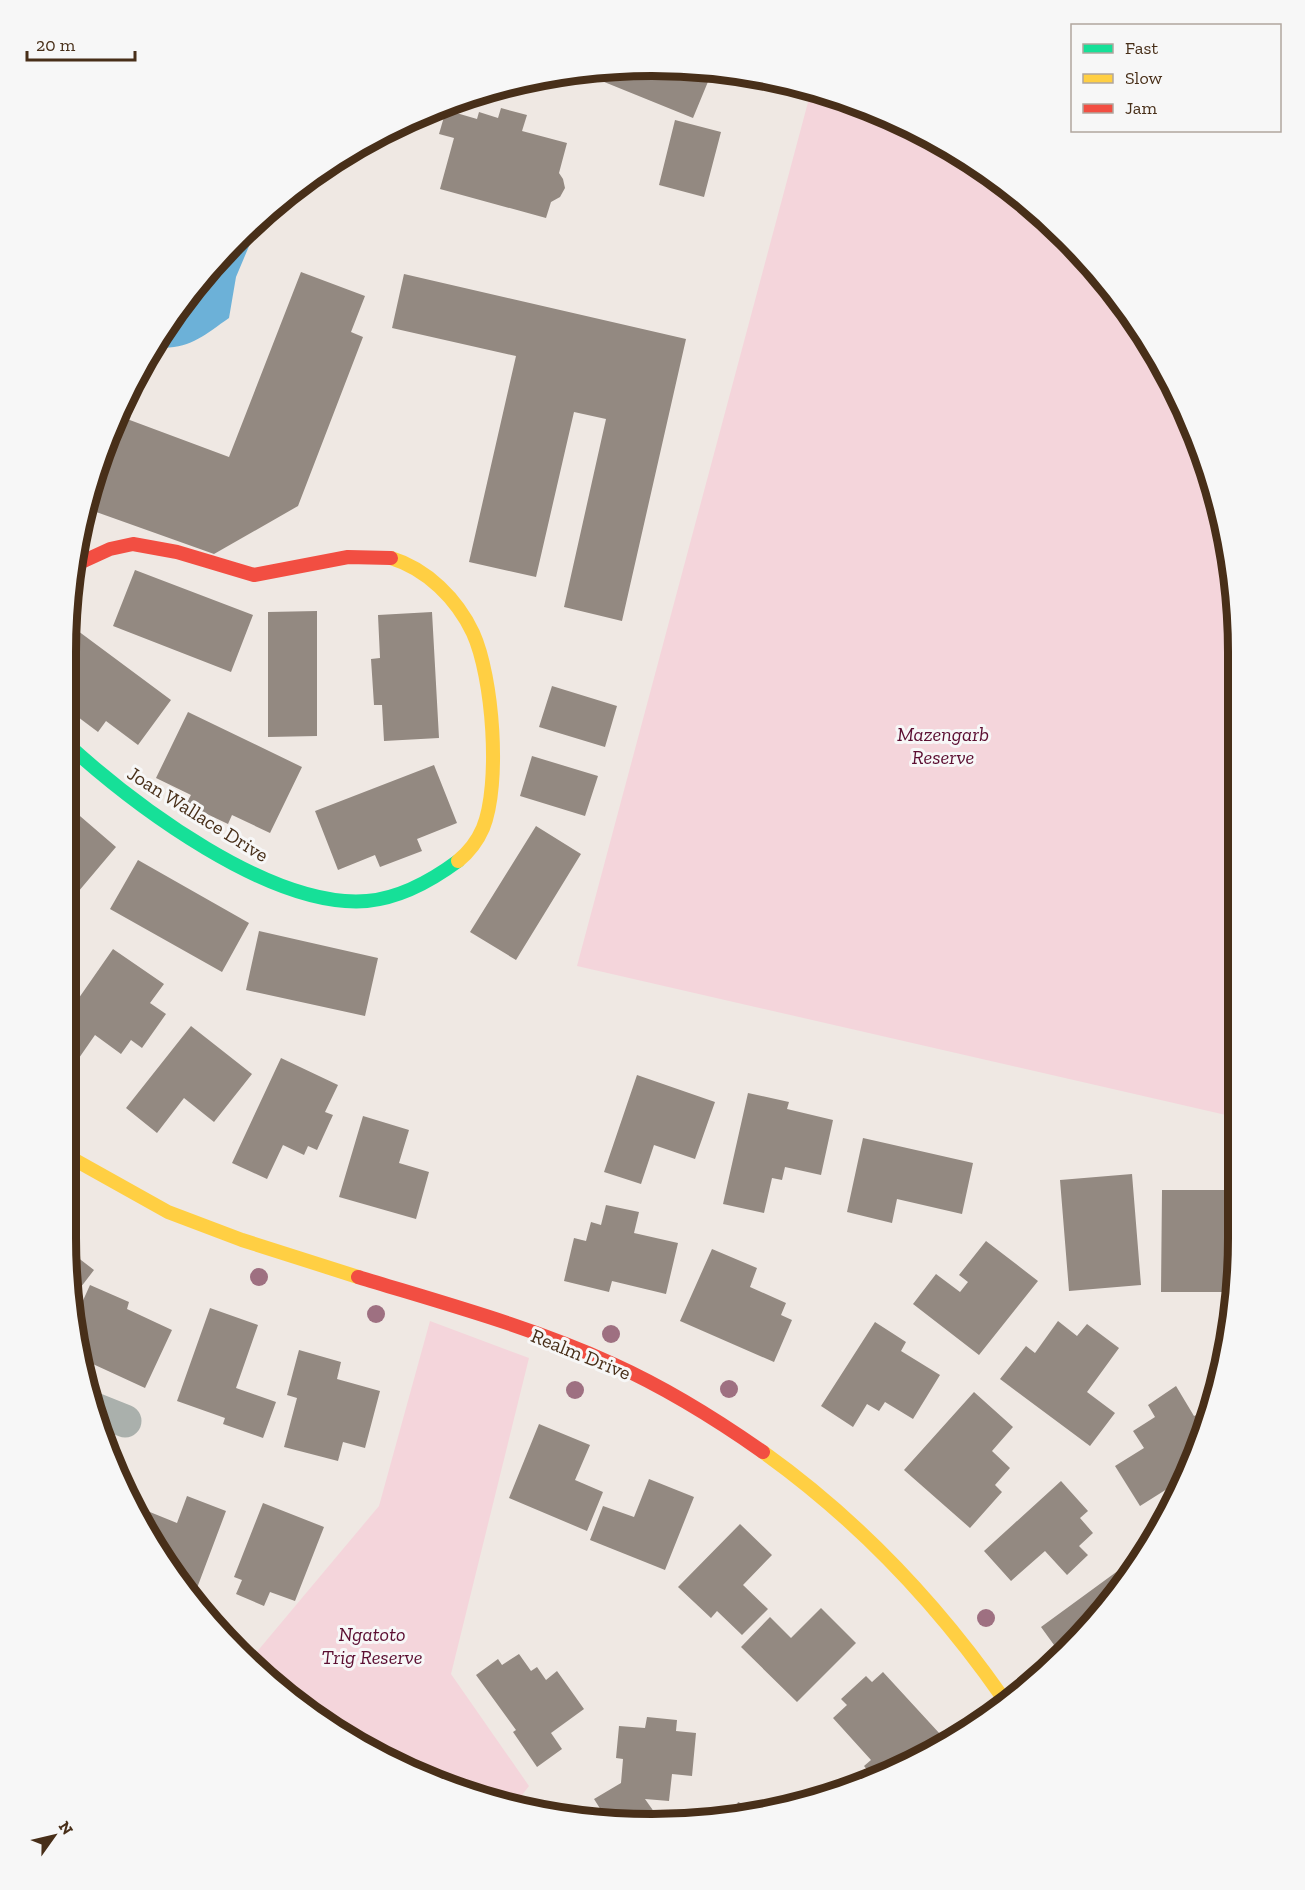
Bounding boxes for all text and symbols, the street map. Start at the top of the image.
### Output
scale bar [27,24,135,62]
legend [1071,24,1281,132]
text: 20 m [36,34,76,56]
text: Fast [1125,37,1158,59]
text: Slow [1125,67,1162,89]
text: Jam [1125,97,1157,119]
park label: Mazengarb Reserve [897,722,989,769]
street label: Joan Wallace Drive [123,761,273,867]
street label: Realm Drive [528,1323,634,1385]
park label: Ngatoto Trig Reserve [322,1622,422,1669]
north arrow [24,1806,84,1866]
text: N [55,1818,77,1838]

